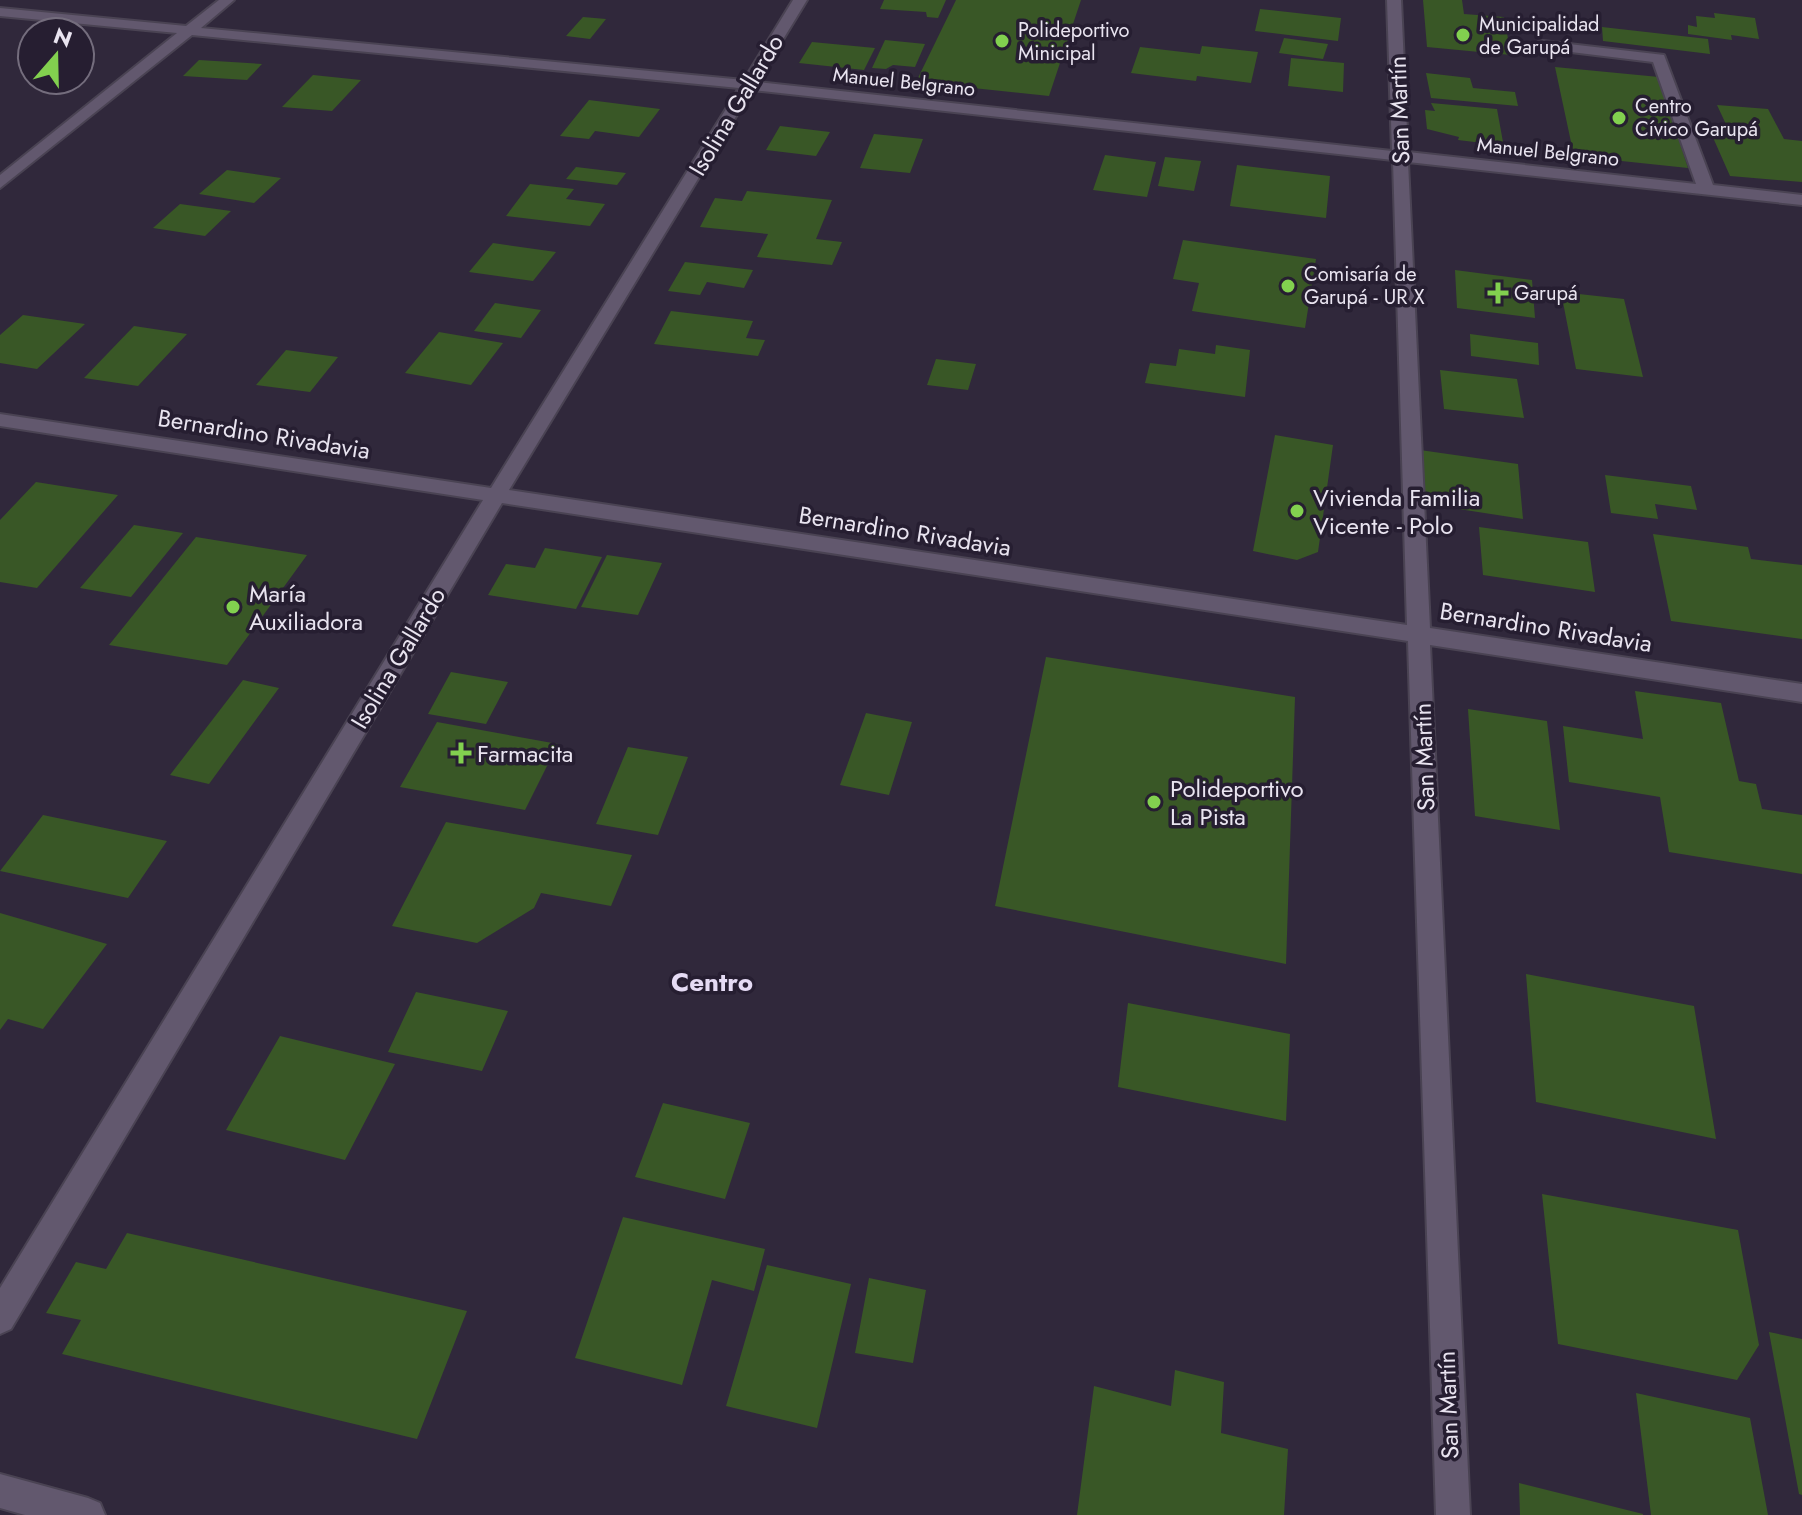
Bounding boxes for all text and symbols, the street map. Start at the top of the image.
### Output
place label: Municipalidad de Garupá [1479,10,1599,62]
north arrow [16,16,96,96]
place label: Polideportivo Minicipal [1018,16,1129,68]
text: N [49,19,77,55]
marker: Municipalidad de Garupá [1454,26,1472,44]
street label: Isolina Gallardo [680,28,792,182]
marker: Polideportivo Minicipal [993,32,1011,50]
street label: San Martín [1380,55,1418,165]
street label: Manuel Belgrano [831,60,977,104]
place label: Centro Cívico Garupá [1635,92,1758,144]
marker: Centro Cívico Garupá [1610,109,1628,127]
street label: Manuel Belgrano [1475,130,1621,174]
place label: Comisaría de Garupá - UR X [1304,260,1425,312]
marker: Comisaría de Garupá - UR X [1279,277,1297,295]
place label: Garupá [1514,279,1578,308]
marker: Garupá [1489,284,1507,302]
street label: Bernardino Rivadavia [155,400,373,468]
place label: Vivienda Familia Vicente - Polo [1313,480,1480,543]
street label: Bernardino Rivadavia [796,497,1014,565]
marker: Vivienda Familia Vicente - Polo [1288,502,1306,520]
place label: María Auxiliadora [249,576,363,639]
street label: Isolina Gallardo [342,581,454,735]
street label: Bernardino Rivadavia [1437,593,1655,661]
marker: María Auxiliadora [224,598,242,616]
street label: San Martín [1405,702,1443,812]
place label: Farmacita [477,736,573,771]
marker: Farmacita [452,744,470,762]
place label: Polideportivo La Pista [1170,771,1304,834]
marker: Polideportivo La Pista [1145,793,1163,811]
district label: Centro [671,963,753,1001]
street label: San Martín [1429,1350,1467,1460]

